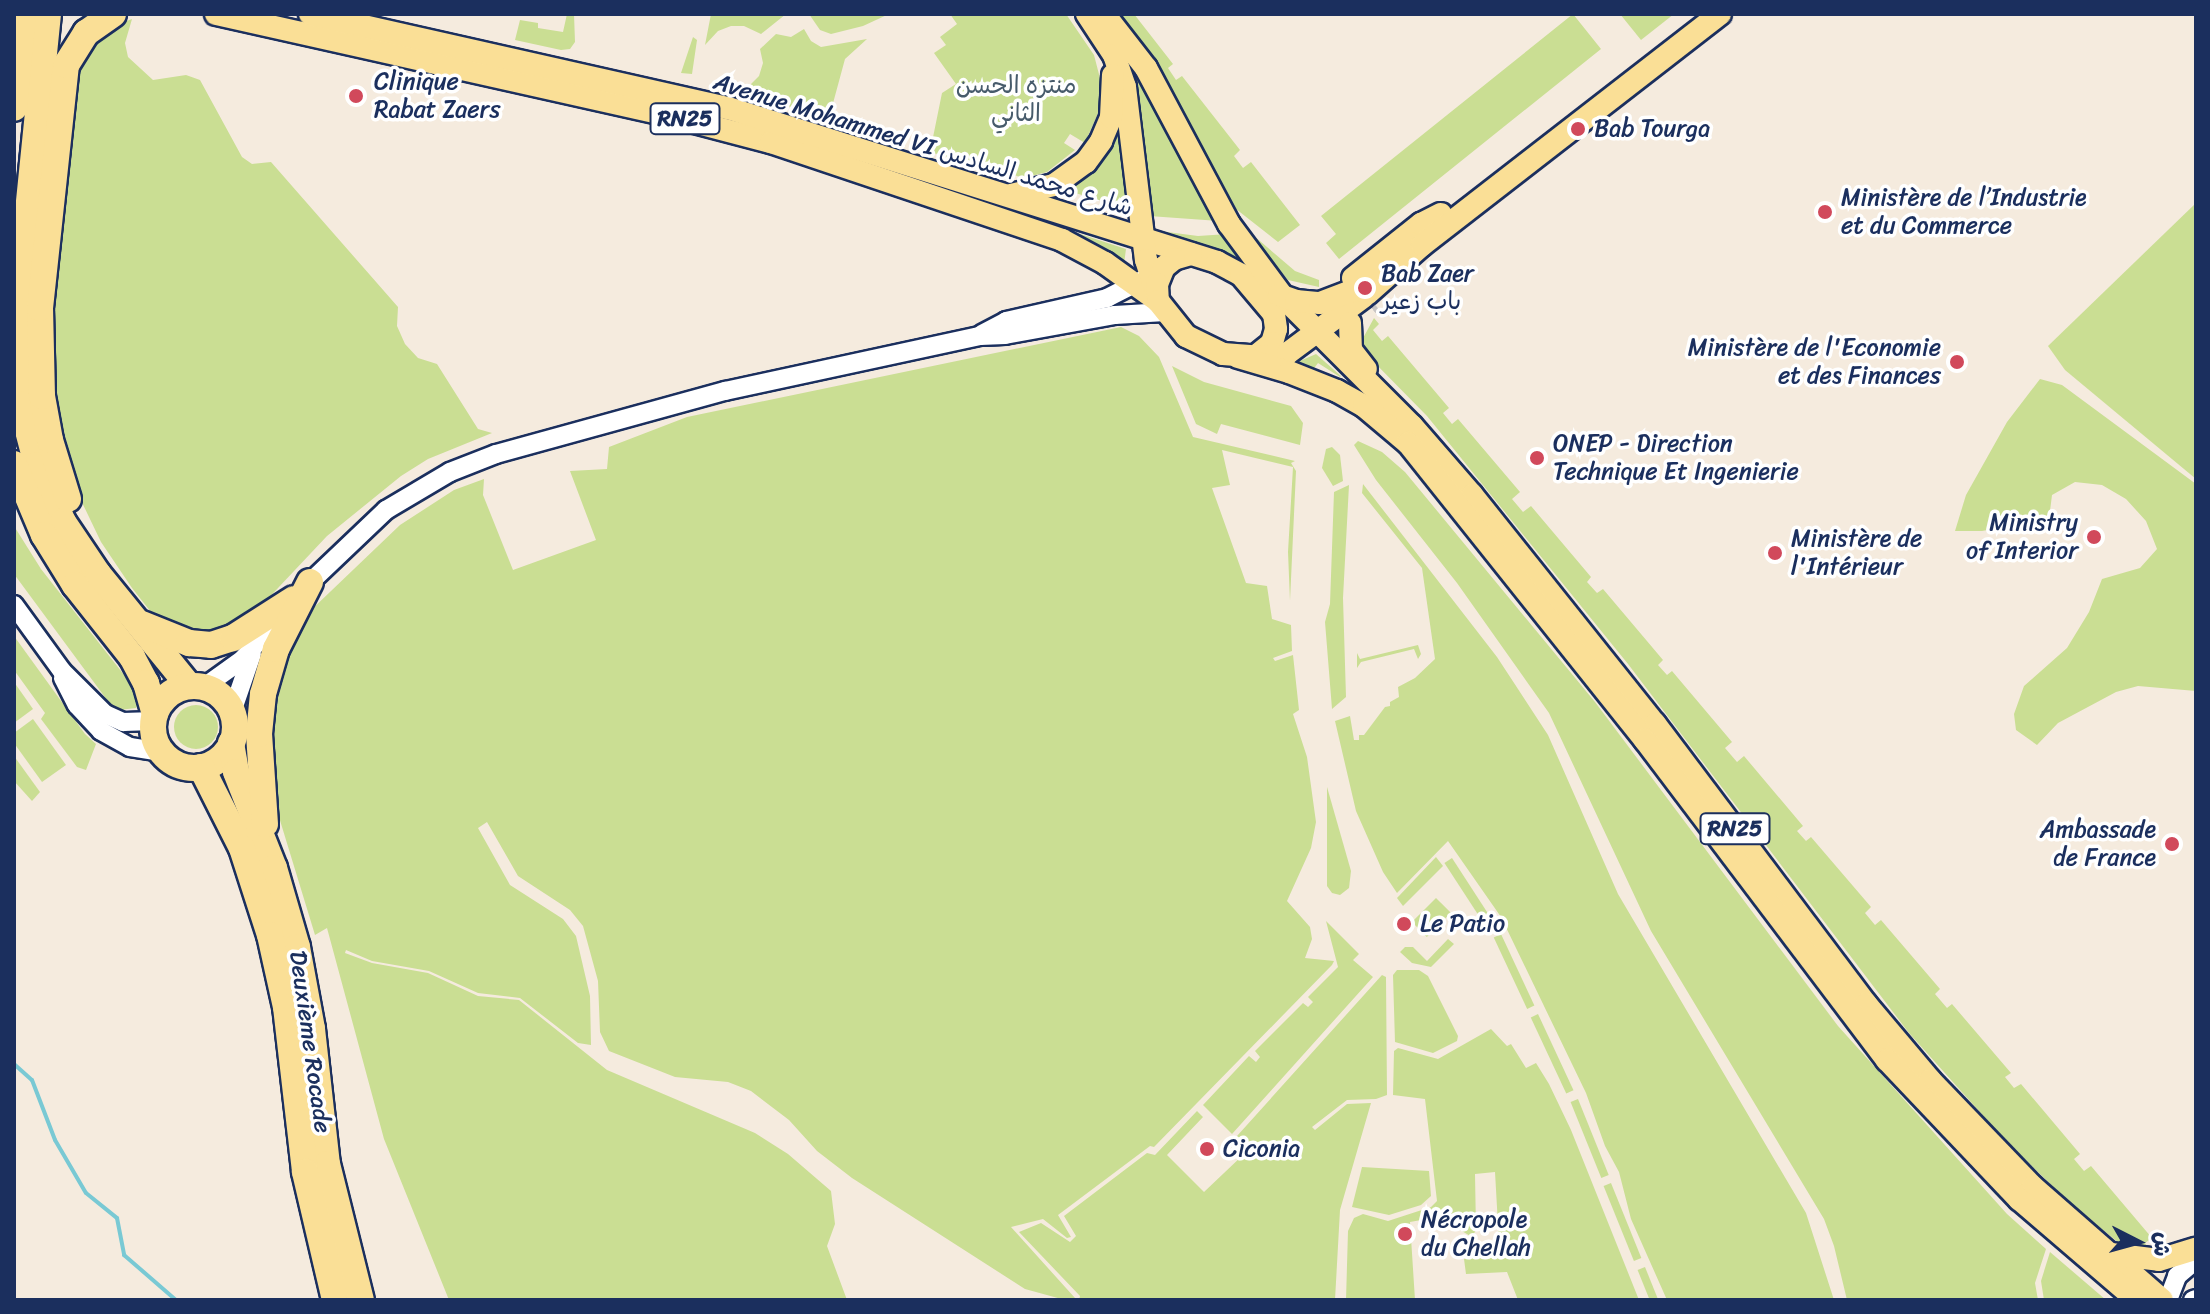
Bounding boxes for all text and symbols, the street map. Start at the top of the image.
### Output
street label: Avenue Mohammed VI شارع محمد السادس [710,67,1136,223]
place label: Clinique Rabat Zaers [374,68,501,124]
park label: منتزه الحسن الثاني [956,72,1076,128]
marker: Clinique Rabat Zaers [345,85,367,107]
road number: RN25 [649,101,721,137]
place label: Bab Tourga [1594,115,1711,143]
marker: Bab Tourga [1569,120,1587,138]
place label: Ministère de l’Industrie et du Commerce [1841,184,2088,240]
marker: Ministère de l’Industrie et du Commerce [1816,203,1834,221]
place label: Bab Zaer باب زعير [1381,260,1475,316]
marker: Bab Zaer باب زعير [1356,279,1374,297]
place label: Ministère de l'Economie et des Finances [1687,334,1941,390]
marker: Ministère de l'Economie et des Finances [1948,353,1966,371]
place label: ONEP - Direction Technique Et Ingenierie [1553,430,1801,486]
marker: ONEP - Direction Technique Et Ingenierie [1528,449,1546,467]
place label: Ministry of Interior [1965,509,2078,565]
place label: Ministère de l'Intérieur [1791,525,1922,581]
marker: Ministry of Interior [2085,528,2103,546]
marker: Ministère de l'Intérieur [1766,544,1784,562]
road number: RN25 [1699,811,1771,847]
place label: Ambassade de France [2040,816,2156,872]
marker: Ambassade de France [2163,835,2181,853]
place label: Le Patio [1420,910,1505,938]
marker: Le Patio [1395,915,1413,933]
street label: Deuxième Rocade [283,949,337,1135]
place label: Ciconia [1223,1135,1300,1163]
marker: Ciconia [1198,1140,1216,1158]
north arrow [2098,1202,2178,1282]
place label: Nécropole du Chellah [1421,1206,1531,1262]
marker: Nécropole du Chellah [1396,1225,1414,1243]
text: ش [2142,1230,2183,1259]

